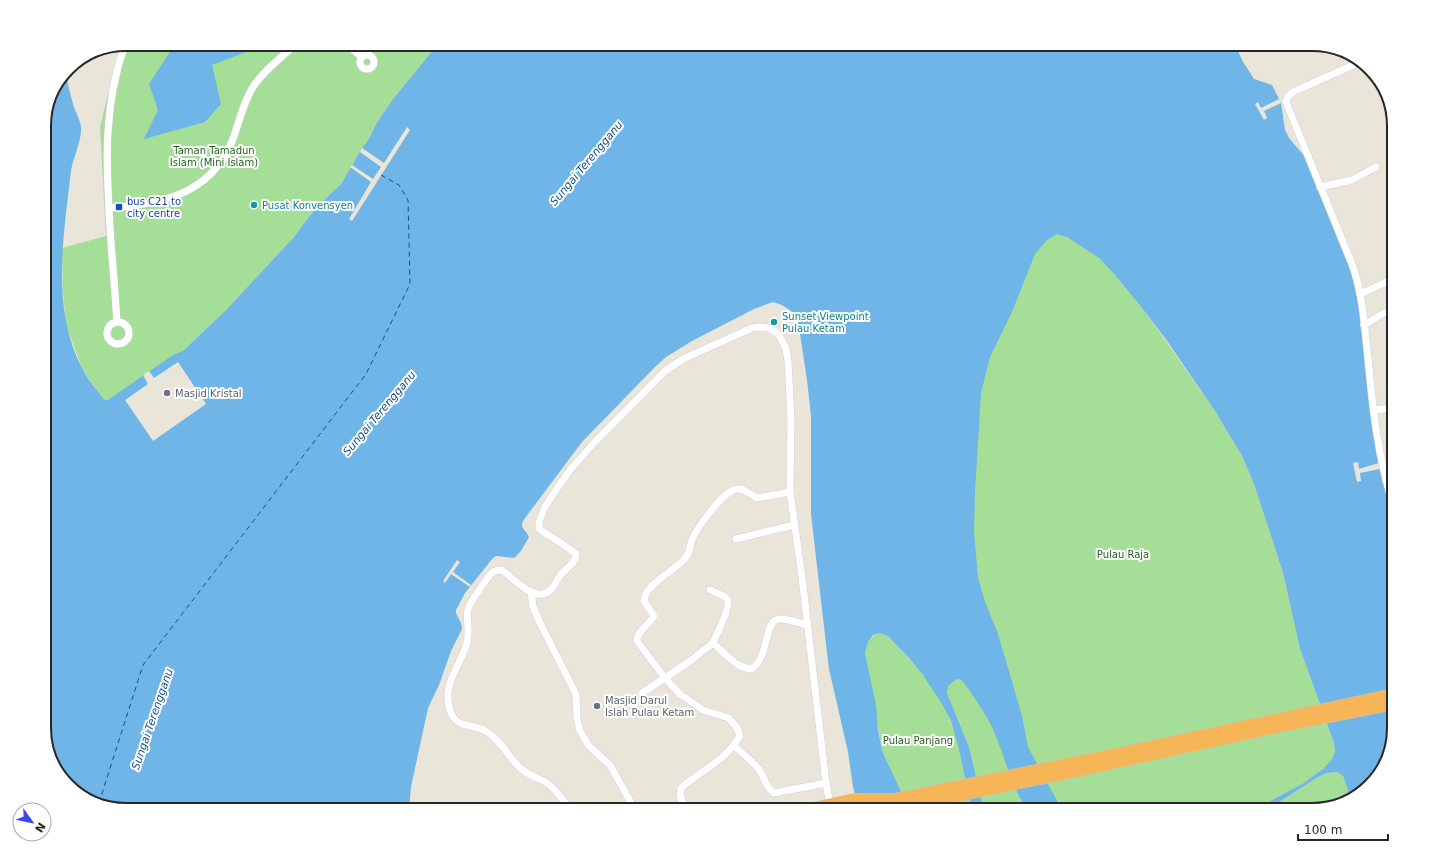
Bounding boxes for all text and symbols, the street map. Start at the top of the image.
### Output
water label: Sungai Terengganu [547,118,626,208]
park label: Taman Tamadun Islam (Mini Islam) [170,145,258,168]
place label: bus C21 to city centre [127,196,181,219]
marker: Pusat Konvensyen [249,200,259,210]
place label: Pusat Konvensyen [262,200,353,211]
marker: bus C21 to city centre [114,202,124,212]
place label: Sunset Viewpoint Pulau Ketam [782,311,869,334]
marker: Sunset Viewpoint Pulau Ketam [769,317,779,327]
water label: Sungai Terengganu [340,368,419,458]
marker: Masjid Kristal [162,388,172,398]
place label: Masjid Kristal [175,388,242,399]
park label: Pulau Raja [1097,549,1149,560]
water label: Sungai Terengganu [129,667,176,772]
place label: Masjid Darul Islah Pulau Ketam [605,695,694,718]
marker: Masjid Darul Islah Pulau Ketam [592,701,602,711]
park label: Pulau Panjang [883,735,953,746]
north arrow [12,802,52,842]
scale bar [1298,816,1388,842]
text: N [32,820,48,835]
text: 100 m [1304,823,1342,837]

